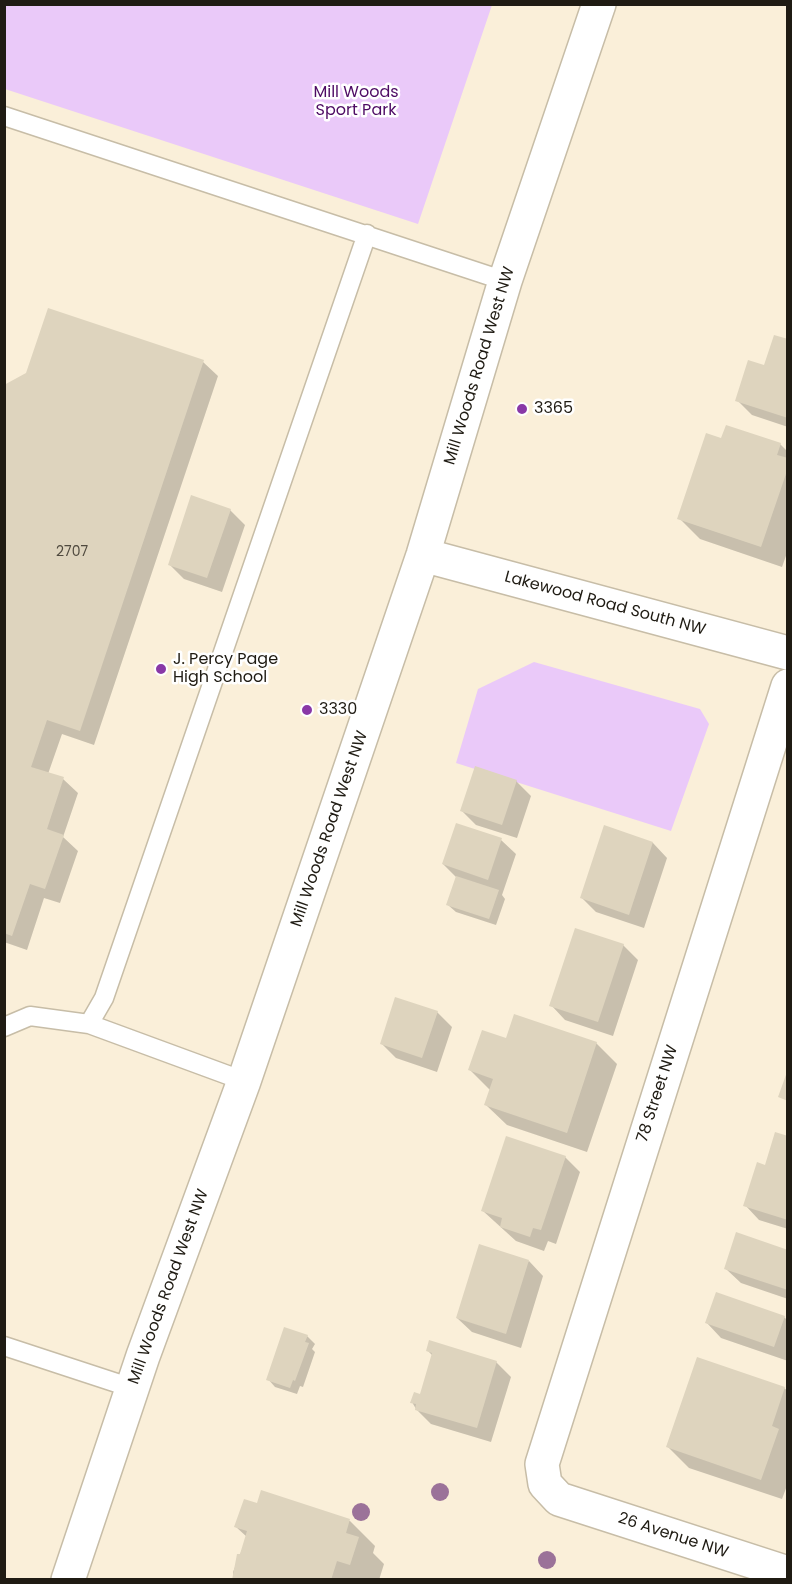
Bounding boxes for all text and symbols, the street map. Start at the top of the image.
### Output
park label: Mill Woods Sport Park [313,83,399,121]
street label: Mill Woods Road West NW [441,265,519,467]
place label: 3365 [534,399,573,419]
marker: 3365 [515,402,529,416]
house number: 2707 [56,544,88,560]
street label: Lakewood Road South NW [502,568,708,640]
place label: J. Percy Page High School [173,650,278,688]
marker: J. Percy Page High School [154,662,168,676]
place label: 3330 [319,700,357,720]
marker: 3330 [300,703,314,717]
street label: Mill Woods Road West NW [287,728,373,930]
street label: 78 Street NW [633,1043,683,1145]
street label: Mill Woods Road West NW [125,1187,213,1387]
street label: 26 Avenue NW [615,1509,731,1563]

